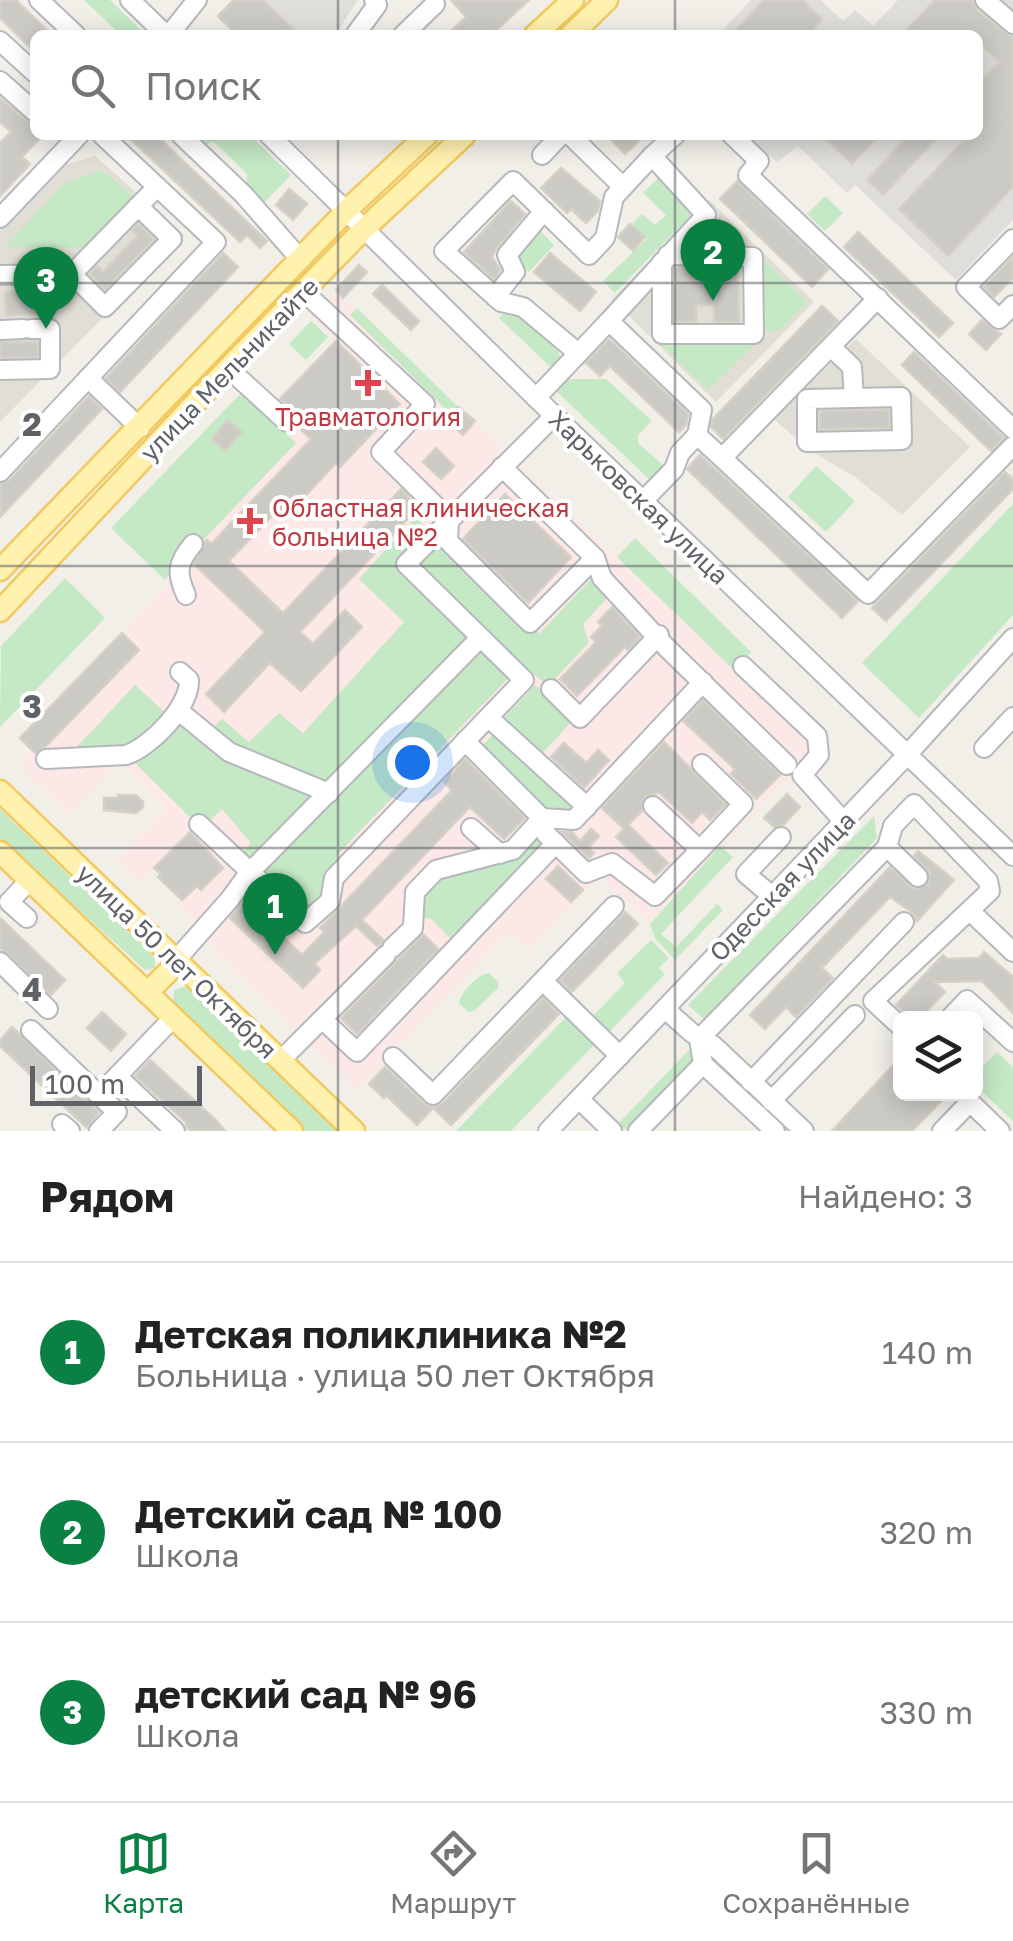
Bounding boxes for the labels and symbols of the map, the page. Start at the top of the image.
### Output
pin: 2 [680,218,746,301]
pin: 3 [13,246,78,329]
street label: улица Мельникайте [133,271,325,467]
marker: Травматология [355,370,381,396]
place label: Травматология [275,401,461,432]
street label: Харьковская улица [543,403,735,591]
text: 2 [22,405,42,443]
place label: Областная клиническая больница №2 [272,492,569,552]
marker: Областная клиническая больница №2 [237,508,263,534]
text: 3 [22,687,42,725]
your location [387,737,438,788]
street label: Одесская улица [703,805,861,967]
street label: улица 50 лет Октября [70,857,284,1065]
pin: 1 [242,872,308,955]
text: 4 [22,970,42,1008]
scale bar [30,1061,202,1106]

